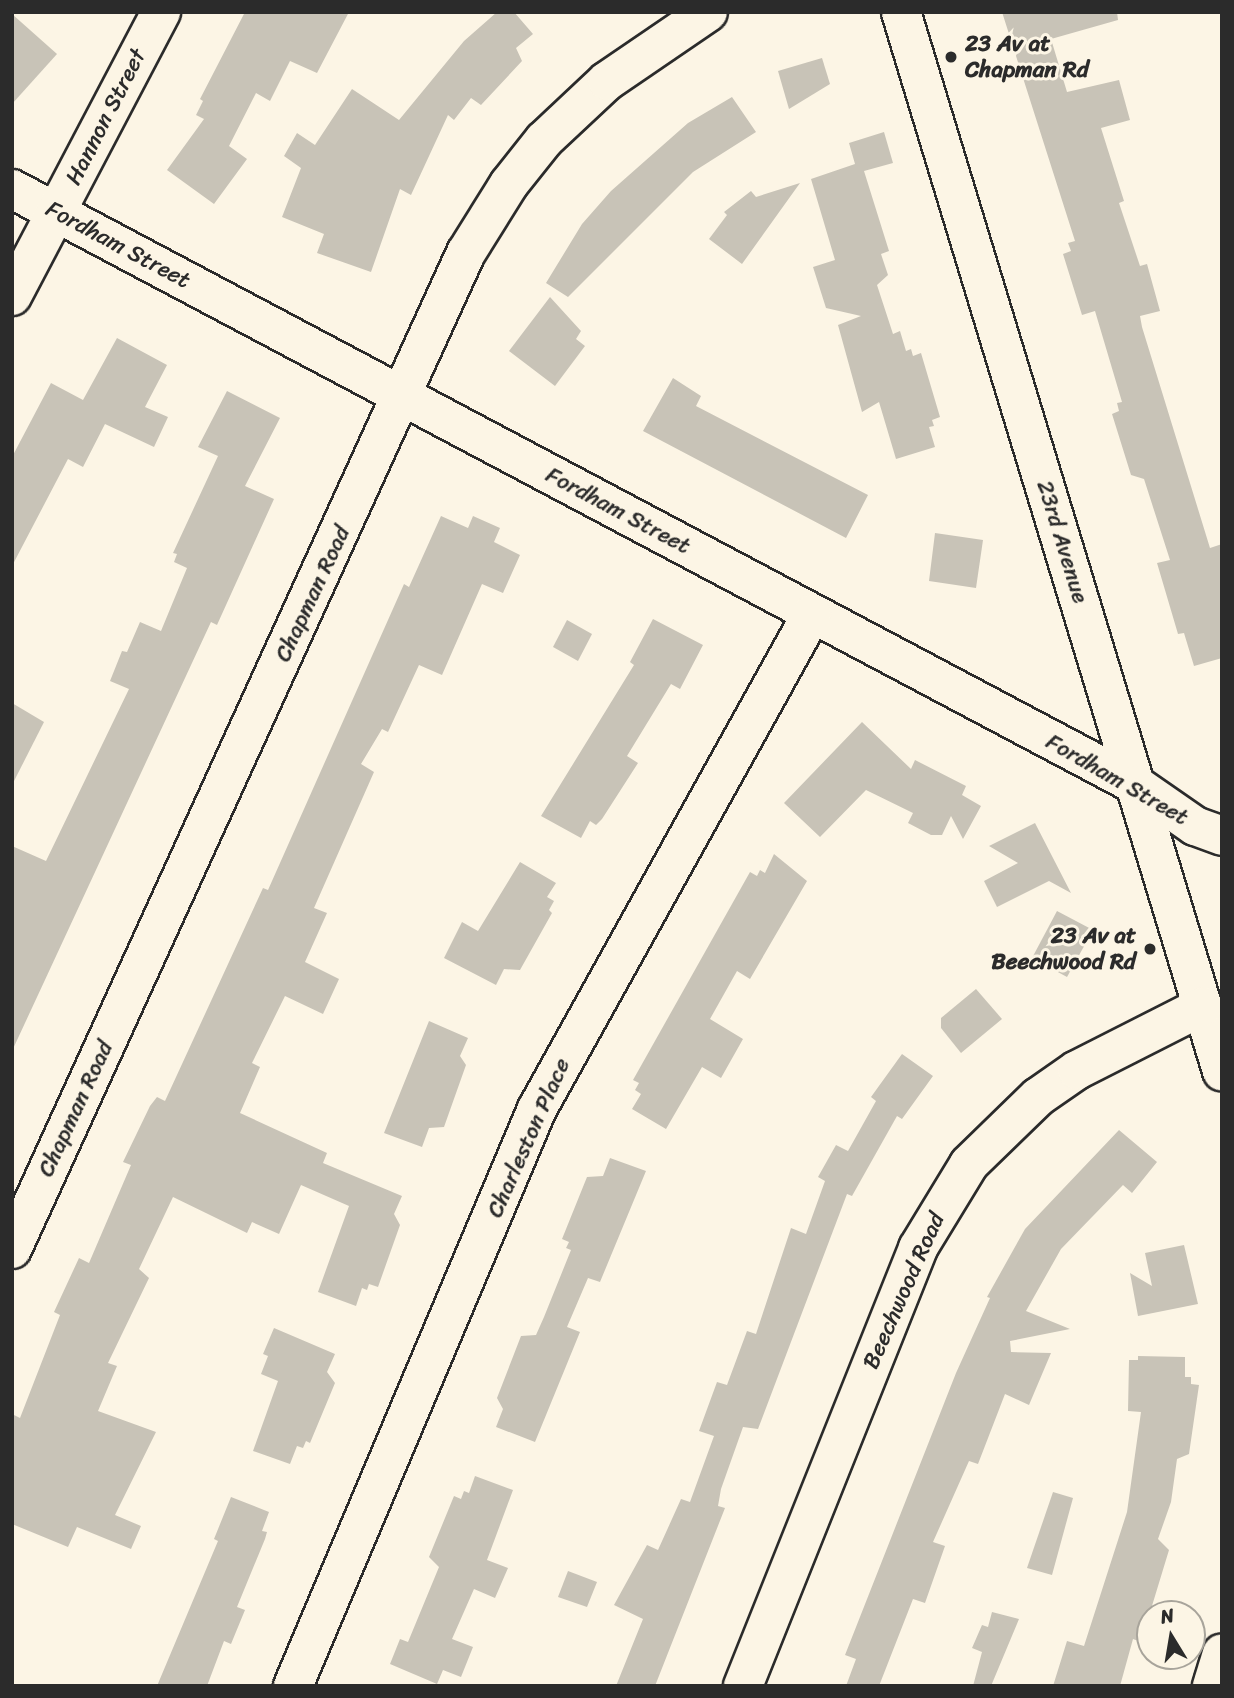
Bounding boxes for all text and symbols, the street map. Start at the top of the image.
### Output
place label: 23 Av at Chapman Rd [965,30,1089,84]
street label: Hannon Street [60,44,152,190]
marker: 23 Av at Chapman Rd [943,49,959,65]
street label: Fordham Street [41,195,195,295]
street label: Fordham Street [541,461,695,561]
street label: 23rd Avenue [1030,477,1094,607]
street label: Chapman Road [269,522,357,666]
street label: Fordham Street [1041,728,1193,832]
place label: 23 Av at Beechwood Rd [991,922,1136,976]
marker: 23 Av at Beechwood Rd [1142,941,1158,957]
street label: Chapman Road [32,1037,120,1181]
street label: Charleston Place [481,1054,577,1222]
street label: Beechwood Road [857,1209,951,1373]
text: N [1158,1598,1177,1633]
north arrow [1136,1600,1206,1670]

